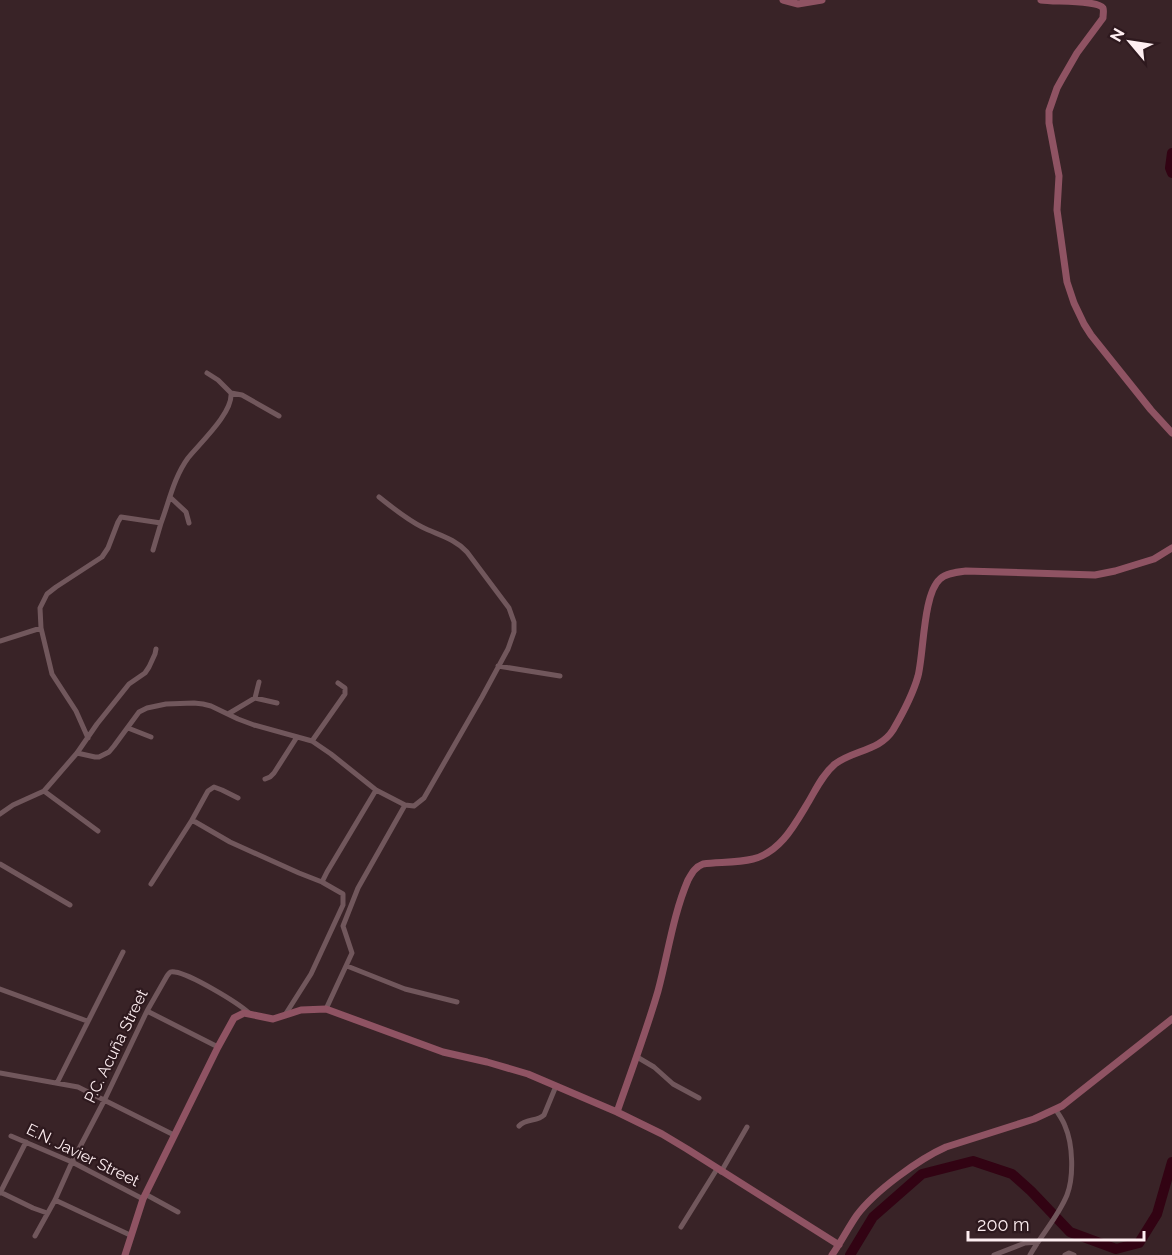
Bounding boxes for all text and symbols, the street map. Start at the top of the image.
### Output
north arrow [1100,12,1160,72]
text: N [1106,25,1129,45]
street label: P.C. Acuña Street [80,985,152,1106]
street label: E.N. Javier Street [24,1120,143,1191]
scale bar [968,1204,1144,1242]
text: 200 m [977,1214,1030,1235]

